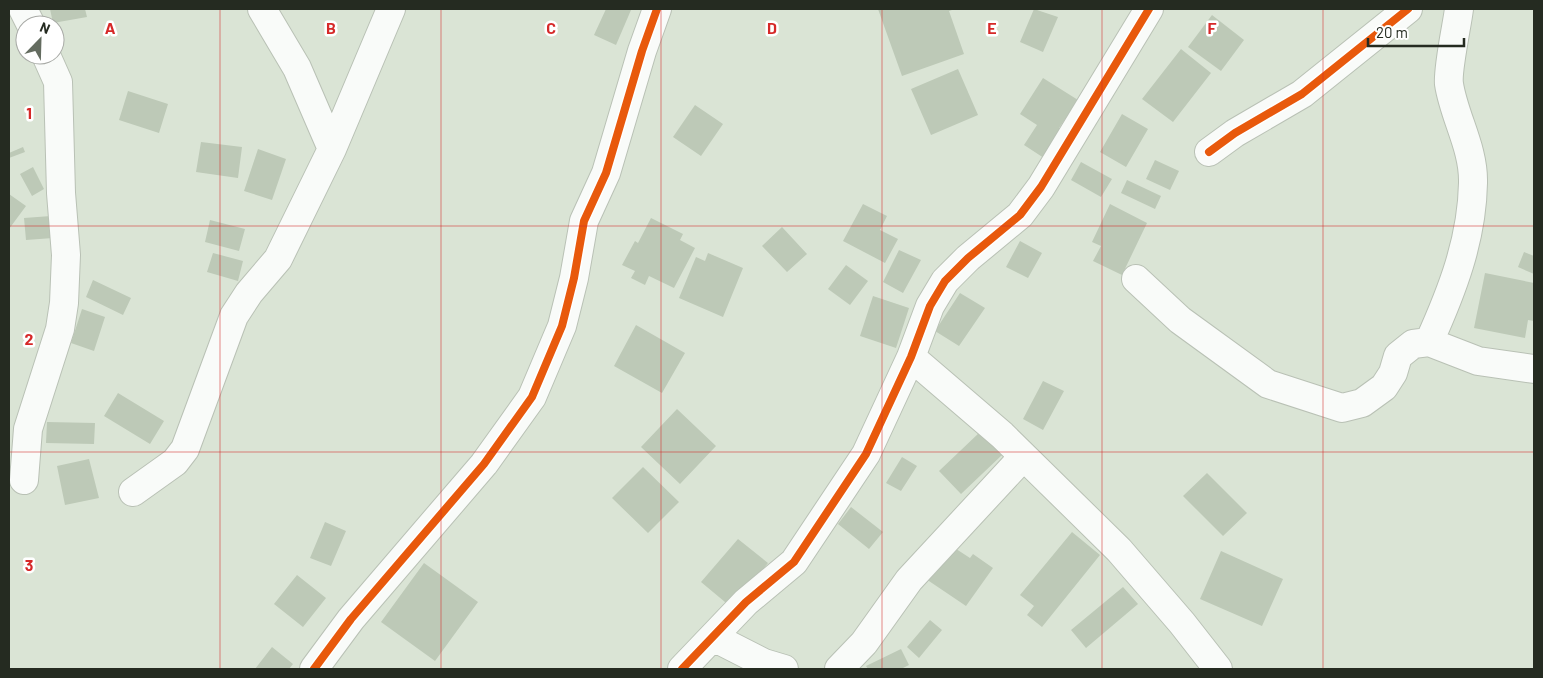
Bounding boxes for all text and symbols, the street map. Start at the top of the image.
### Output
north arrow [15,15,65,65]
scale bar [1368,15,1464,47]
text: N [38,18,53,37]
text: A [105,18,116,37]
text: B [326,18,336,37]
text: C [546,18,556,37]
text: D [767,18,777,37]
text: E [987,18,997,37]
text: F [1208,18,1217,37]
text: 20 m [1376,23,1408,41]
text: 1 [26,103,32,122]
text: 2 [25,329,34,348]
text: 3 [25,555,33,574]

